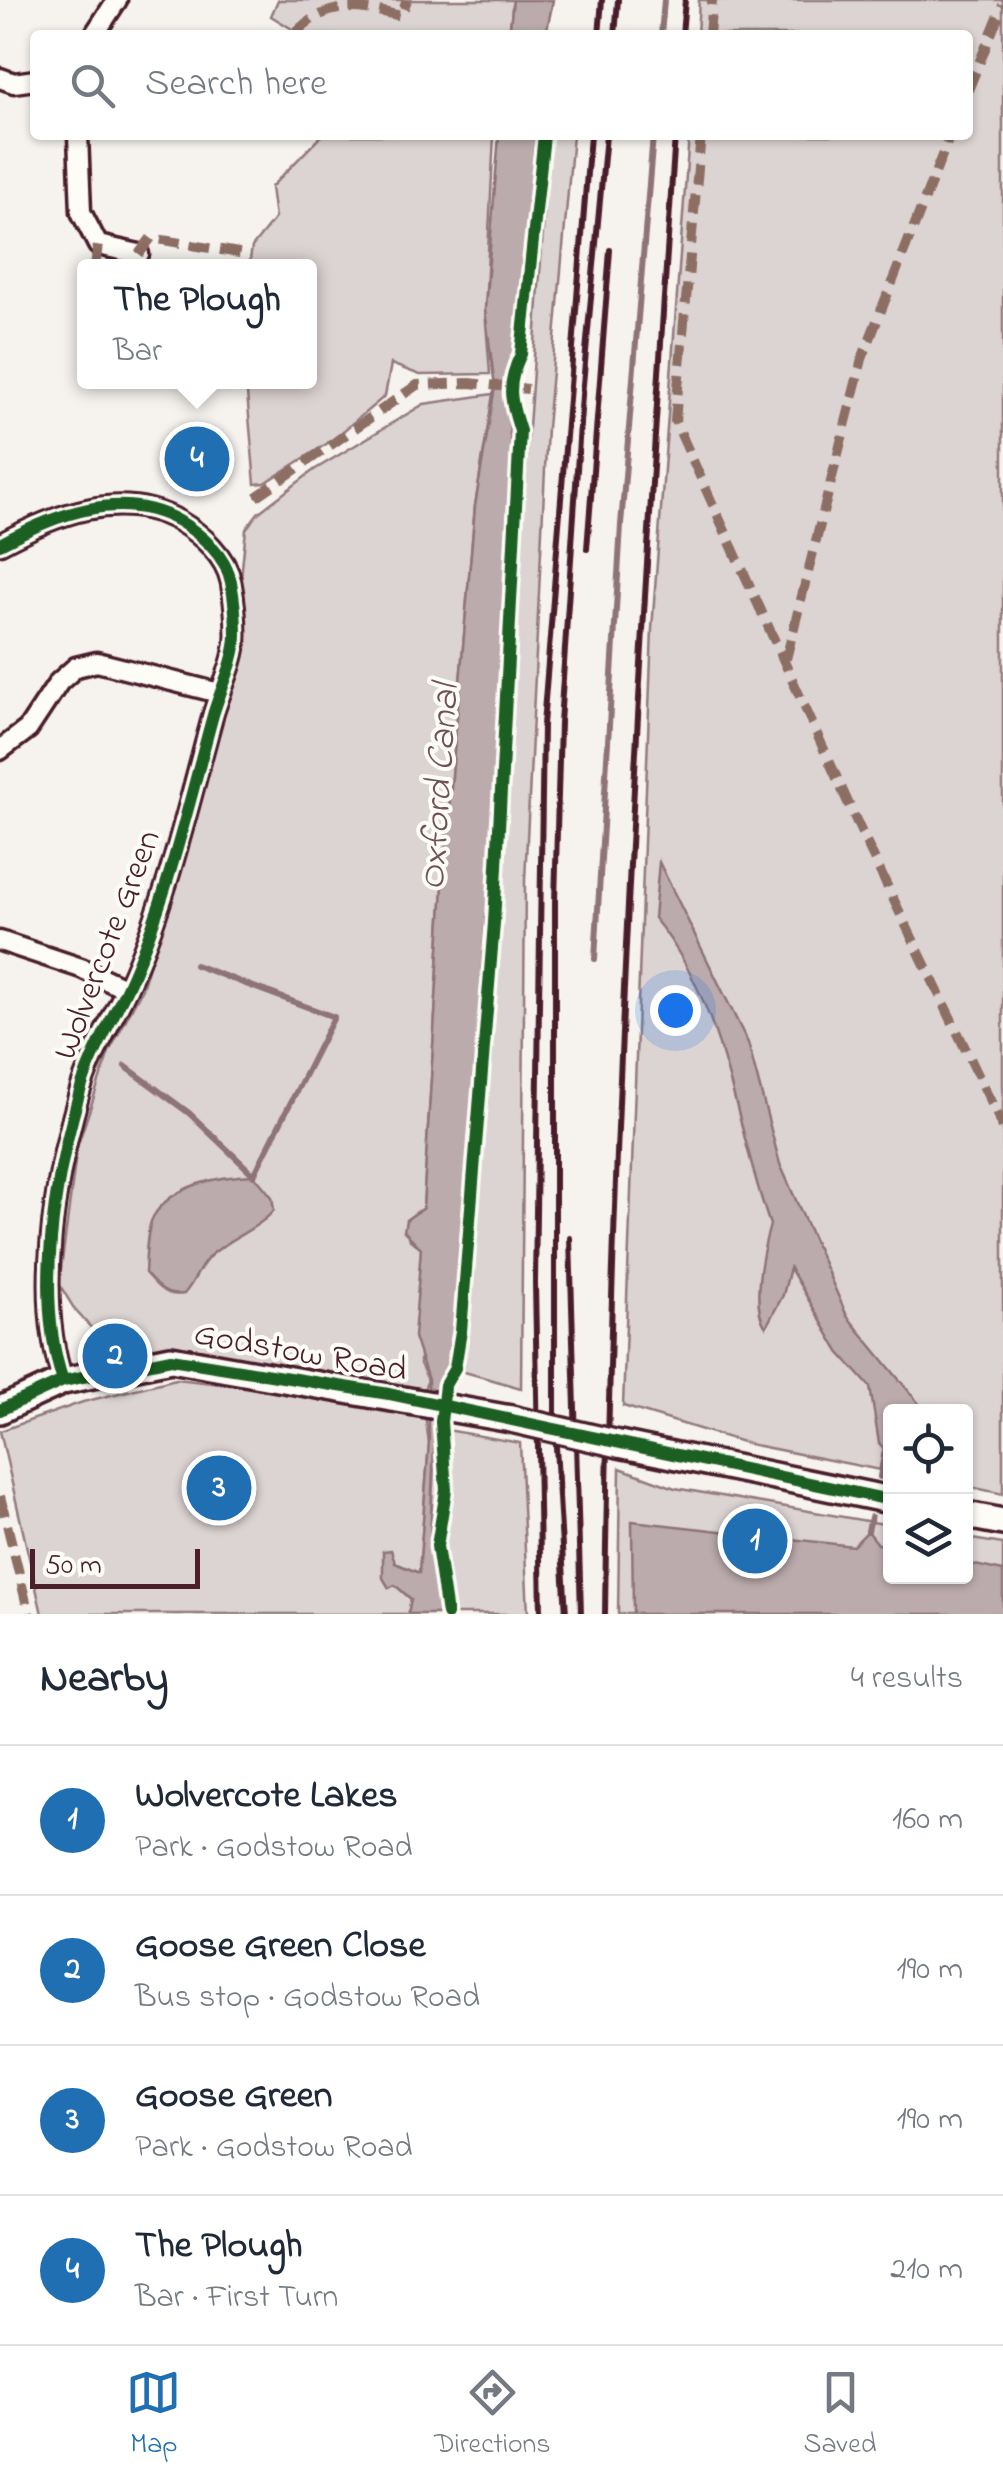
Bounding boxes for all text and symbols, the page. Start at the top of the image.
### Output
search box [30,30,973,140]
text: Search here [145,57,327,113]
icon: search [65,58,120,113]
popup [77,259,317,389]
text: The Plough [113,273,281,329]
text: Bar [113,329,162,376]
pin: 4 [164,422,230,496]
water label: Oxford Canal [406,678,476,892]
street label: Wolvercote Green [41,823,176,1068]
your location [650,985,701,1036]
street label: Godstow Road [190,1310,411,1397]
pin: 2 [82,1318,148,1394]
map controls [883,1404,973,1584]
button: locate [883,1404,973,1494]
pin: 3 [186,1450,252,1526]
button: layers [883,1494,973,1584]
pin: 1 [722,1504,788,1578]
scale bar [30,1544,200,1588]
text: 50 m [45,1546,102,1587]
text: Nearby [40,1649,168,1710]
text: 4 results [851,1656,963,1703]
text: Wolvercote Lakes [135,1769,398,1825]
text: 1 [67,1797,78,1844]
text: 160 m [892,1797,963,1844]
text: Park · Godstow Road [135,1825,413,1872]
text: Goose Green Close [135,1919,425,1975]
text: 2 [65,1947,80,1994]
text: 190 m [897,1947,963,1994]
text: Bus stop · Godstow Road [135,1975,480,2022]
text: Goose Green [135,2069,333,2125]
text: 3 [66,2097,79,2144]
text: 190 m [897,2097,963,2144]
text: Park · Godstow Road [135,2125,413,2172]
text: The Plough [135,2219,302,2275]
text: 4 [66,2247,79,2294]
text: 210 m [890,2247,963,2294]
text: Bar · First Turn [135,2275,338,2322]
tab: Map [126,2365,181,2466]
tab: Directions [434,2365,551,2466]
tab: Saved [804,2365,877,2466]

